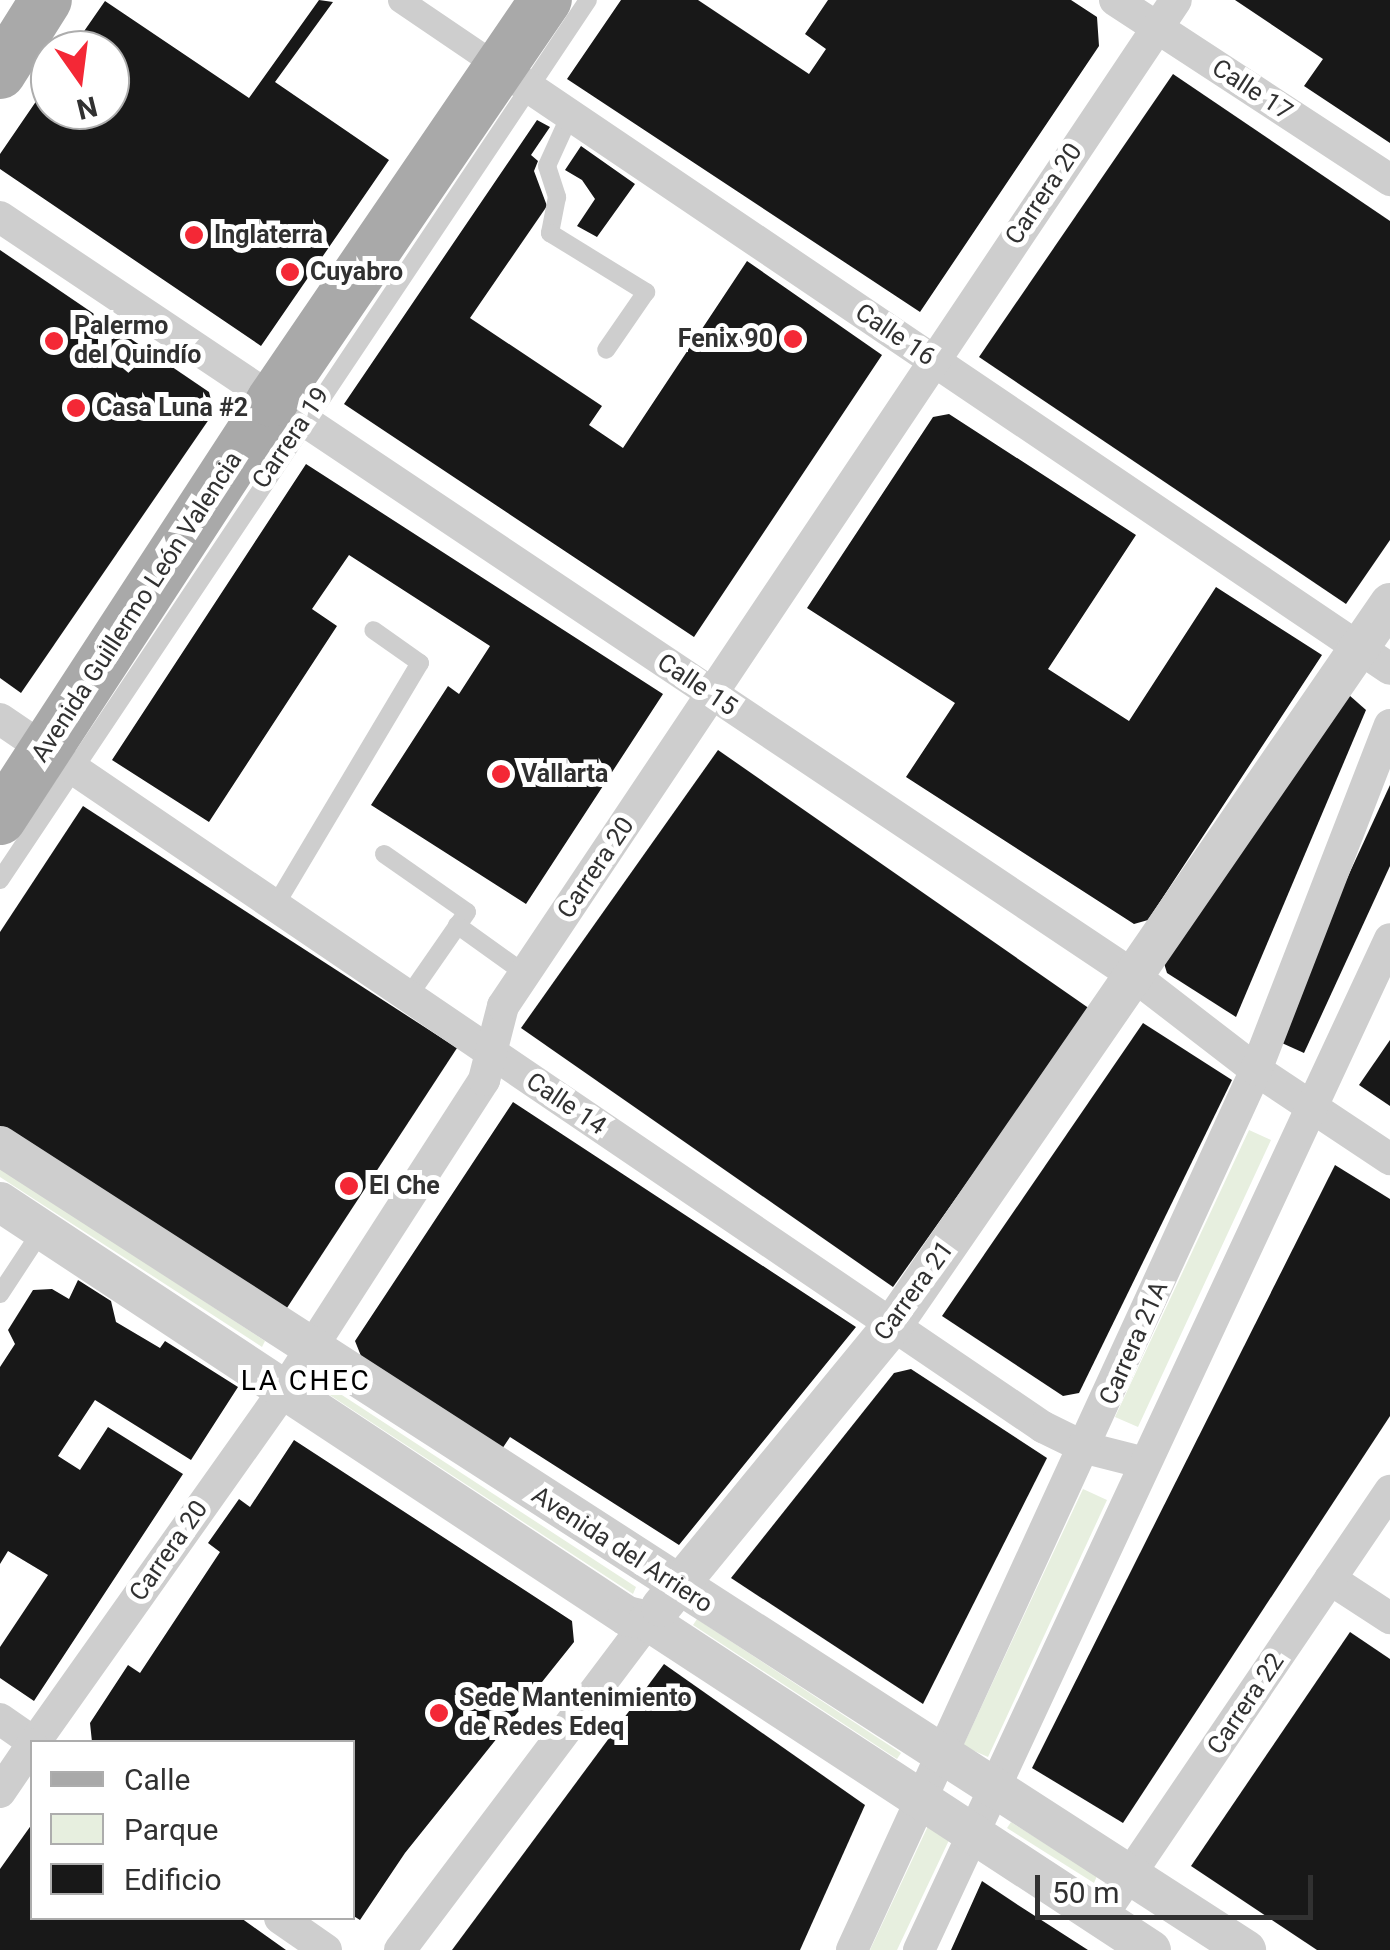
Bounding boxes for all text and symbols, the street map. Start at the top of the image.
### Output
north arrow [30,30,130,130]
street label: Calle 17 [1206,53,1298,127]
text: N [73,89,100,126]
street label: Carrera 20 [999,138,1089,250]
place label: Inglaterra [214,220,323,250]
marker: Inglaterra [183,224,205,246]
place label: Cuyabro [310,257,403,287]
marker: Cuyabro [279,261,301,283]
street label: Calle 16 [849,298,941,372]
place label: Palermo del Quindío [74,312,201,371]
place label: Fenix 90 [678,324,773,354]
marker: Fenix 90 [782,328,804,350]
marker: Palermo del Quindío [43,330,65,352]
street label: Carrera 19 [246,382,336,494]
place label: Casa Luna #2 [96,393,248,423]
marker: Casa Luna #2 [65,397,87,419]
street label: Avenida Guillermo León Valencia [25,446,249,768]
street label: Calle 15 [651,648,743,722]
place label: Vallarta [521,759,608,789]
marker: Vallarta [490,763,512,785]
street label: Carrera 20 [551,812,641,924]
street label: Calle 14 [520,1067,612,1141]
place label: El Che [369,1171,440,1201]
marker: El Che [338,1175,360,1197]
street label: Carrera 21 [868,1235,960,1347]
street label: Carrera 21A [1093,1277,1175,1409]
district label: LA CHEC [241,1364,371,1398]
street label: Avenida del Arriero [526,1480,718,1620]
street label: Carrera 20 [124,1495,214,1607]
street label: Carrera 22 [1201,1648,1291,1760]
place label: Sede Mantenimiento de Redes Edeq [459,1684,692,1743]
marker: Sede Mantenimiento de Redes Edeq [428,1702,450,1724]
legend [30,1740,355,1920]
text: Calle [124,1762,190,1797]
text: Parque [124,1812,218,1847]
scale bar [1040,1855,1318,1917]
text: Edificio [124,1862,222,1897]
text: 50 m [1052,1875,1119,1910]

